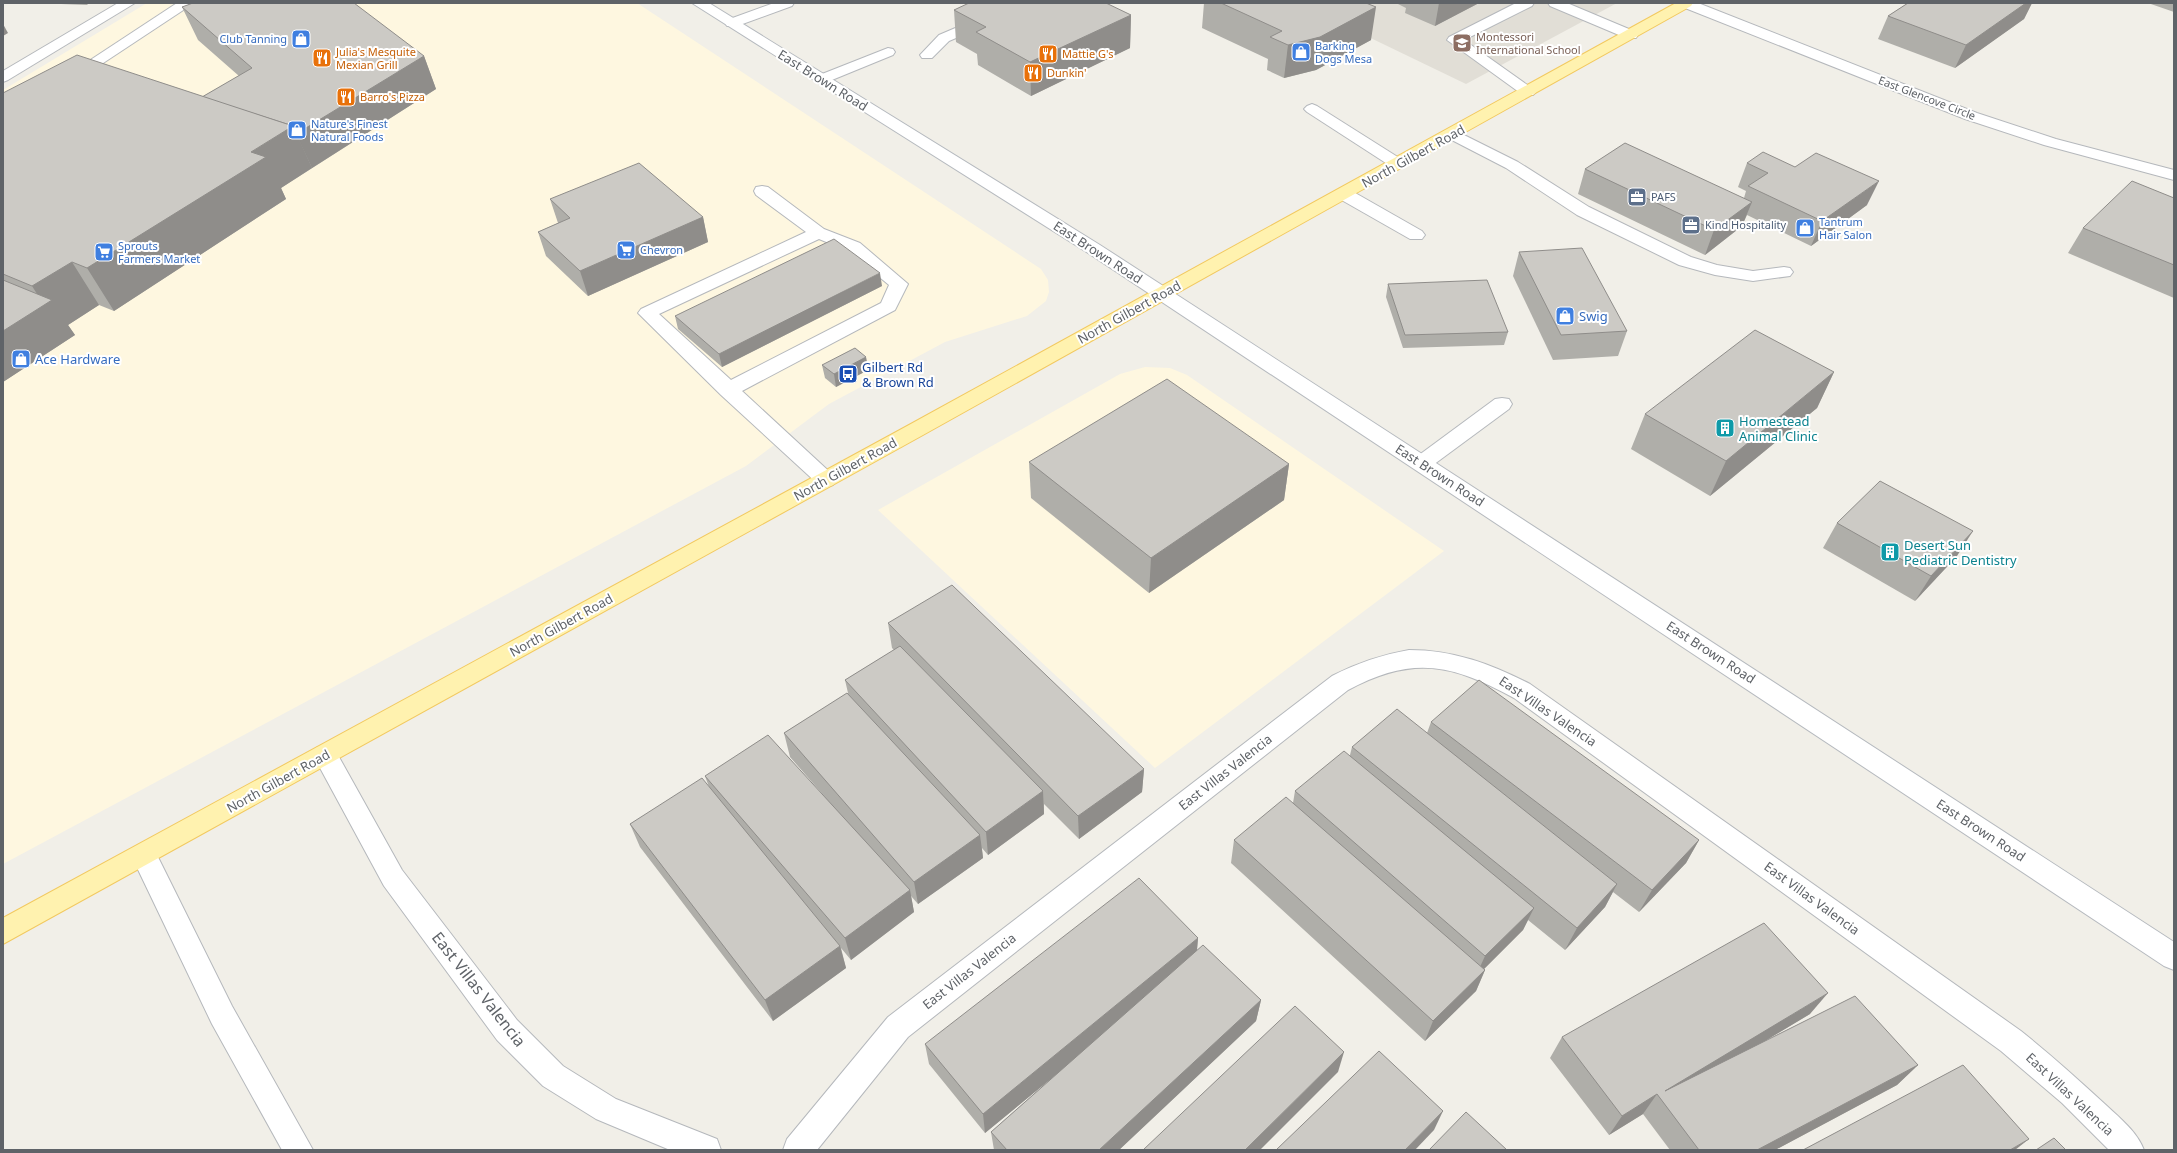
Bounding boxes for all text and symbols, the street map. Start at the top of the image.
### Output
shop icon: Club Tanning [290,28,312,50]
place label: Montessori International School [1476,29,1581,57]
place label: Club Tanning [219,31,287,46]
school or university icon: Montessori International School [1451,32,1473,54]
place label: Barking Dogs Mesa [1315,38,1372,66]
shop icon: Barking Dogs Mesa [1290,41,1312,63]
restaurant icon: Mattie G's [1037,43,1059,65]
place label: Julia's Mesquite Mexian Grill [335,44,416,72]
street label: East Brown Road [775,45,871,115]
place label: Mattie G's [1062,46,1113,61]
restaurant icon: Julia's Mesquite Mexian Grill [311,47,333,69]
restaurant icon: Dunkin' [1022,62,1044,84]
place label: Dunkin' [1047,65,1087,80]
street label: East Glencove Circle [1876,72,1978,123]
restaurant icon: Barro's Pizza [335,86,357,108]
place label: Barro's Pizza [360,89,425,104]
place label: Nature's Finest Natural Foods [311,116,388,144]
shop icon: Nature's Finest Natural Foods [286,119,308,141]
street label: North Gilbert Road [1358,120,1468,192]
office icon: PAFS [1626,186,1648,208]
place label: PAFS [1651,189,1676,204]
office icon: Kind Hospitality [1680,214,1702,236]
place label: Tantrum Hair Salon [1819,214,1872,242]
street label: East Brown Road [1050,216,1146,288]
place label: Kind Hospitality [1705,217,1787,232]
shop icon: Tantrum Hair Salon [1794,217,1816,239]
place label: Sprouts Farmers Market [118,238,200,266]
supermarket icon: Chevron [615,239,637,261]
supermarket icon: Sprouts Farmers Market [93,241,115,263]
place label: Chevron [640,242,683,257]
street label: North Gilbert Road [1074,276,1184,348]
shop icon: Swig [1554,305,1576,327]
place label: Swig [1579,307,1608,325]
shop icon: Ace Hardware [10,348,32,370]
place label: Ace Hardware [35,350,120,368]
place label: Gilbert Rd & Brown Rd [862,358,934,391]
bus stop icon: Gilbert Rd & Brown Rd [837,363,859,385]
place label: Homestead Animal Clinic [1739,412,1817,445]
building icon: Homestead Animal Clinic [1714,417,1736,439]
street label: North Gilbert Road [790,433,900,505]
street label: East Brown Road [1392,439,1488,511]
place label: Desert Sun Pediatric Dentistry [1904,536,2017,569]
building icon: Desert Sun Pediatric Dentistry [1879,541,1901,563]
street label: North Gilbert Road [506,589,616,661]
street label: East Brown Road [1663,616,1759,688]
street label: East Villas Valencia [1496,672,1600,750]
street label: East Villas Valencia [1175,730,1275,814]
street label: North Gilbert Road [223,745,333,817]
street label: East Brown Road [1933,794,2029,866]
street label: East Villas Valencia [1761,857,1863,939]
street label: East Villas Valencia [427,927,531,1051]
street label: East Villas Valencia [919,929,1019,1013]
street label: East Villas Valencia [2022,1049,2118,1139]

